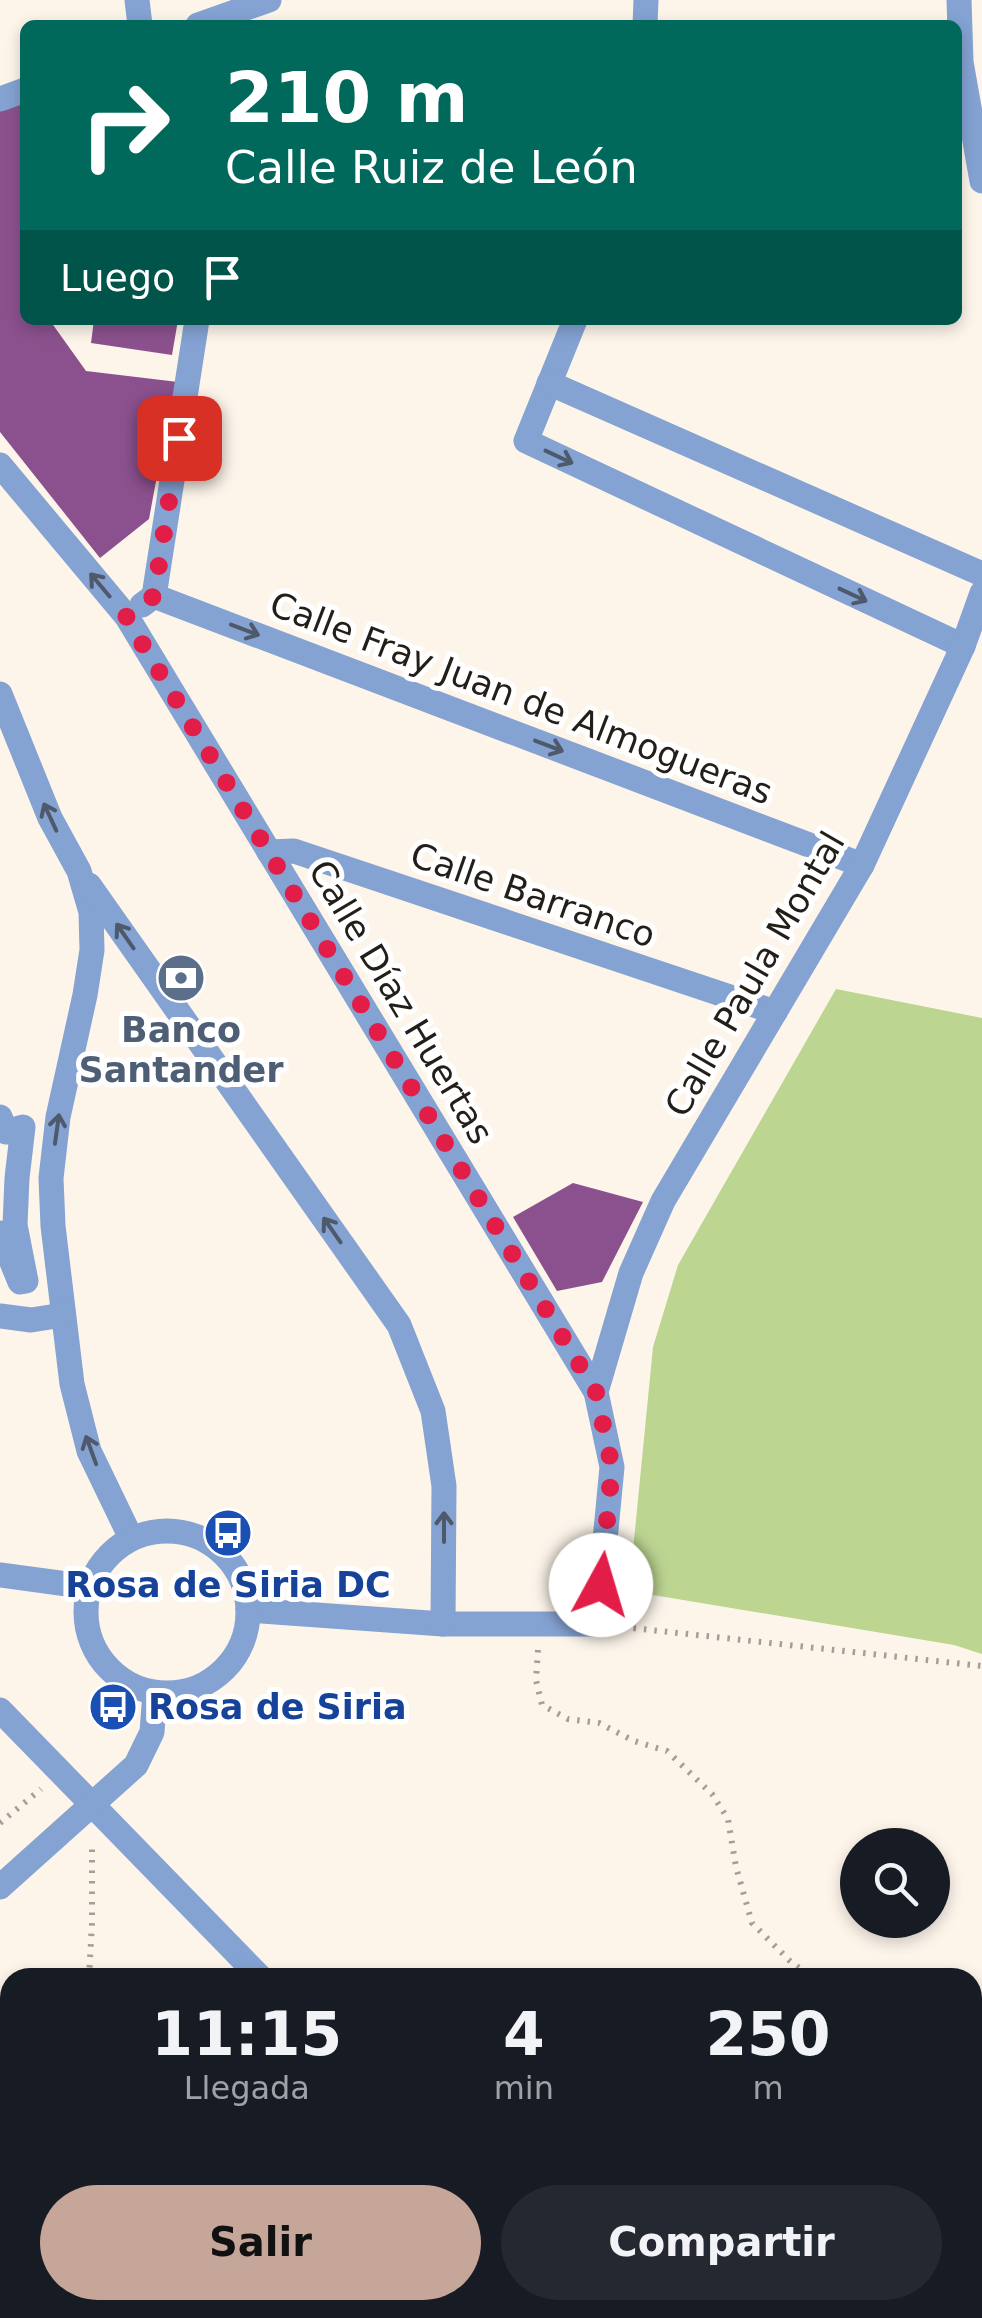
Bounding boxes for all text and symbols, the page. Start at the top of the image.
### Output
text: 210 m [225,57,468,139]
icon: right [60,60,190,190]
text: Calle Ruiz de León [225,141,638,194]
icon: arrive [195,250,250,305]
text: Luego [60,256,175,300]
pin [137,396,222,481]
icon: arrive [152,411,207,466]
one-way arrow [543,449,574,467]
one-way arrow [89,572,111,598]
street label: Calle Fray Juan de Almogueras [264,584,778,812]
one-way arrow [837,586,867,605]
one-way arrow [230,623,260,641]
one-way arrow [533,738,564,756]
one-way arrow [40,803,59,833]
street label: Calle Paula Montal [657,825,853,1123]
street label: Calle Barranco [406,834,660,956]
street label: Calle Díaz Huertas [301,853,501,1151]
one-way arrow [115,923,136,950]
bank icon: Banco Santander [155,952,207,1004]
place label: Banco Santander [78,1010,284,1090]
one-way arrow [48,1114,66,1146]
one-way arrow [322,1217,343,1245]
one-way arrow [81,1435,99,1466]
bus stop icon: Rosa de Siria DC [202,1507,254,1559]
one-way arrow [434,1511,454,1544]
position arrow [549,1533,653,1637]
place label: Rosa de Siria DC [65,1565,391,1605]
bus stop icon: Rosa de Siria [87,1681,139,1733]
place label: Rosa de Siria [148,1687,407,1727]
map controls [840,1828,950,1938]
button: search [840,1828,950,1938]
text: 11:15 [151,1999,342,2069]
text: 4 [503,1999,545,2069]
text: 250 [705,1999,831,2069]
text: Llegada [184,2069,310,2107]
text: min [494,2069,554,2107]
text: m [752,2069,784,2107]
button: Salir [40,2185,481,2300]
button: Compartir [501,2185,942,2300]

